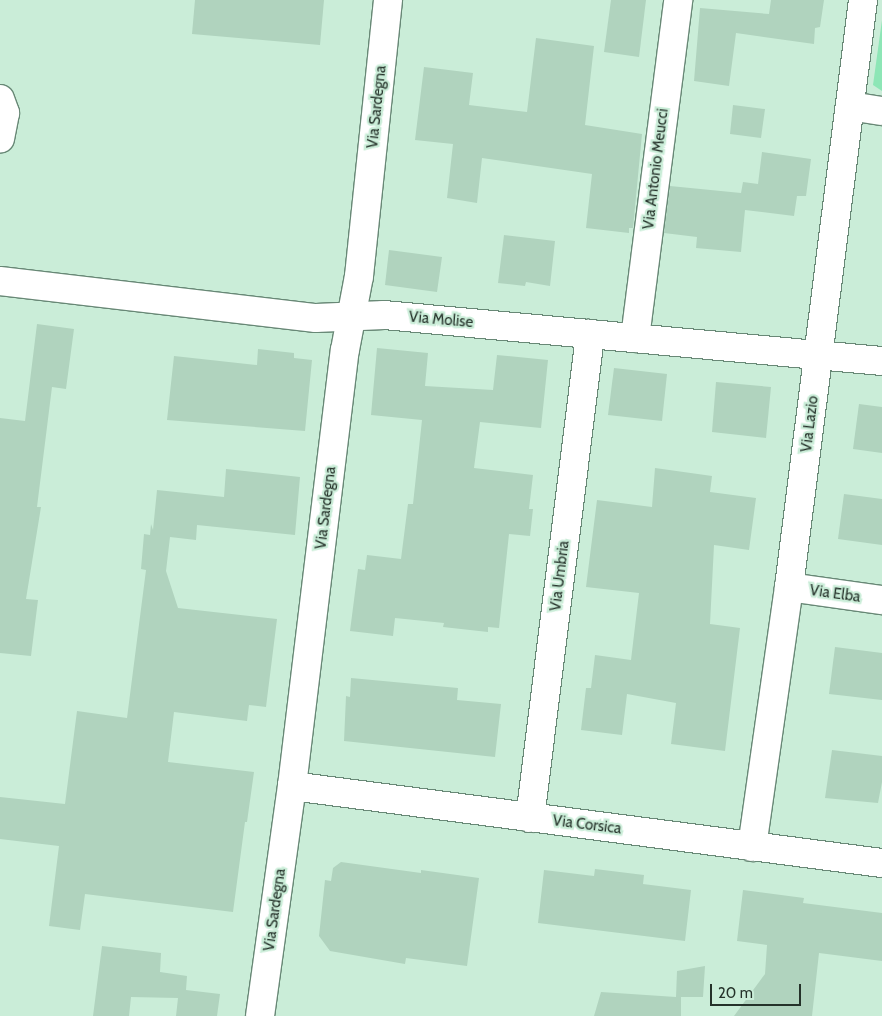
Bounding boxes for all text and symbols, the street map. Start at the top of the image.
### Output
street label: Via Sardegna [364,65,390,149]
street label: Via Antonio Meucci [640,107,672,231]
street label: Via Molise [408,308,474,332]
street label: Via Lazio [798,395,822,453]
street label: Via Sardegna [312,466,340,550]
street label: Via Umbria [547,540,573,612]
street label: Via Elba [809,582,861,606]
street label: Via Corsica [552,812,622,838]
street label: Via Sardegna [260,868,290,952]
scale bar [712,974,803,1006]
text: 20 m [718,984,753,1002]

